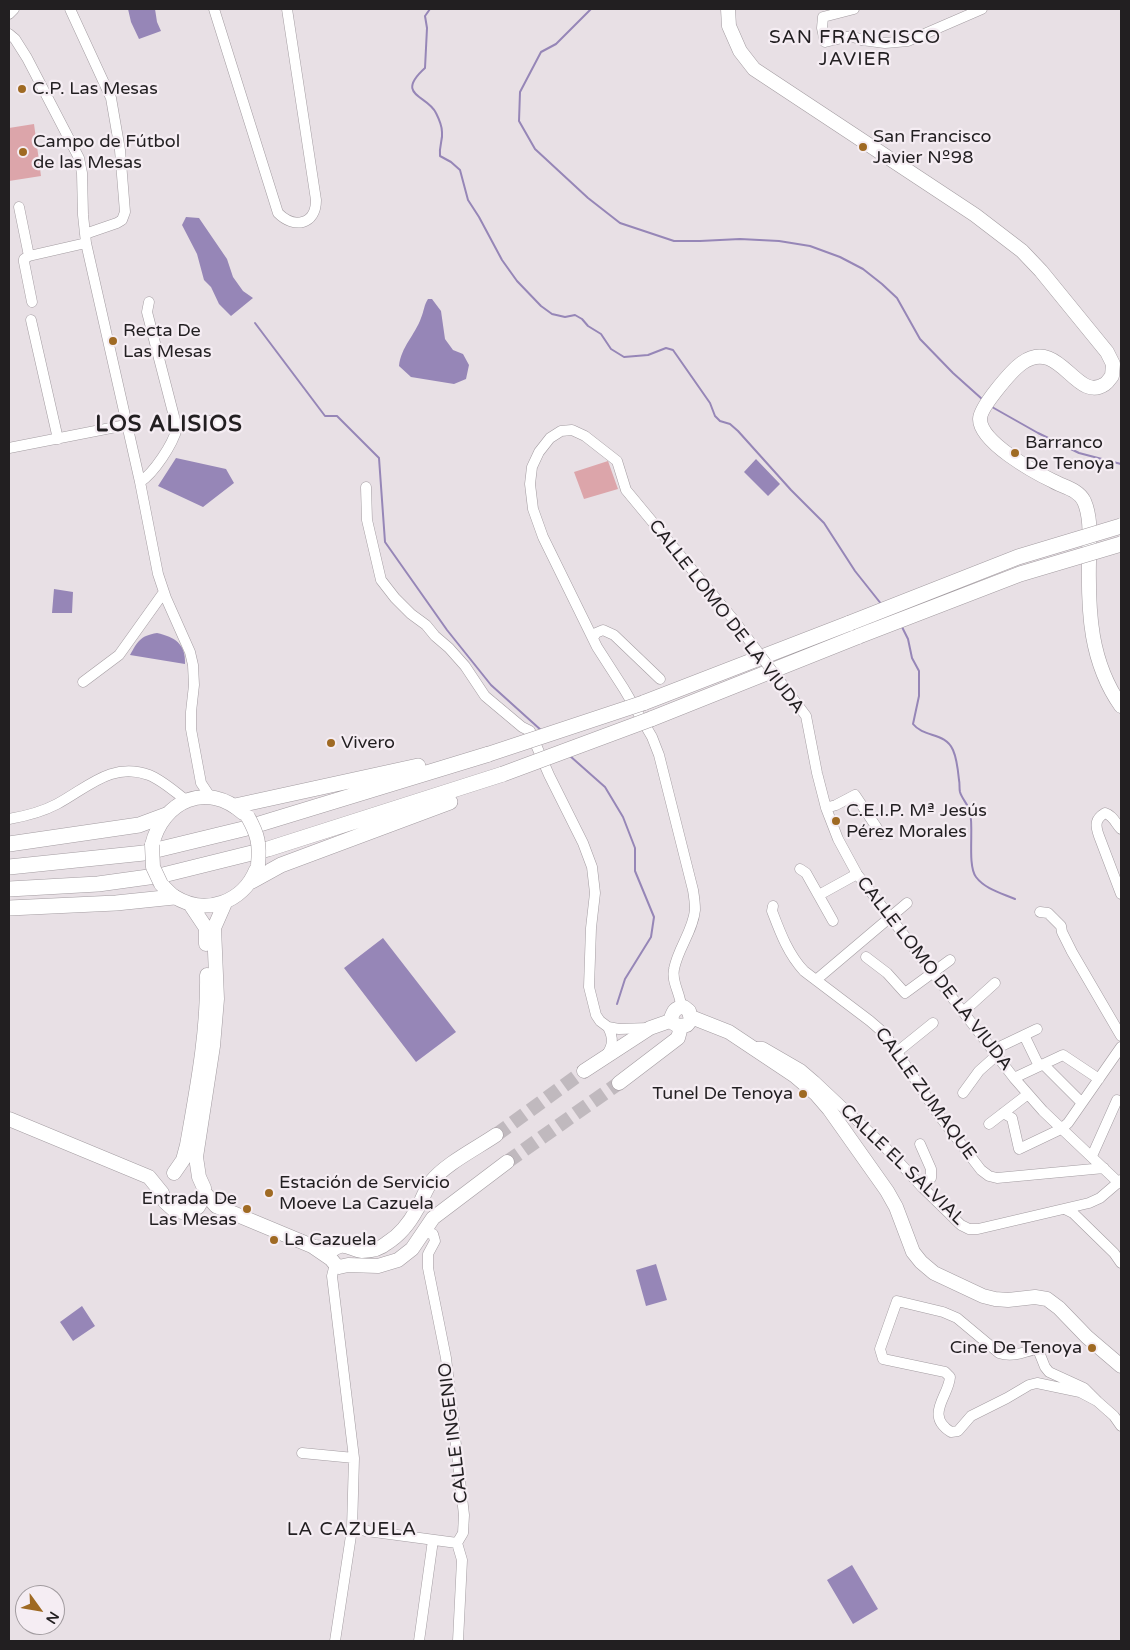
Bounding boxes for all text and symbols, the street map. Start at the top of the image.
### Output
district label: SAN FRANCISCO JAVIER [767,27,943,71]
place label: C.P. Las Mesas [32,78,158,100]
marker: C.P. Las Mesas [16,83,28,95]
place label: San Francisco Javier Nº98 [873,126,991,168]
place label: Campo de Fútbol de las Mesas [33,131,180,173]
marker: San Francisco Javier Nº98 [857,141,869,153]
marker: Campo de Fútbol de las Mesas [17,146,29,158]
place label: Recta De Las Mesas [123,320,212,362]
marker: Recta De Las Mesas [107,335,119,347]
district label: LOS ALISIOS [94,412,244,438]
place label: Barranco De Tenoya [1025,432,1114,474]
marker: Barranco De Tenoya [1009,447,1021,459]
street label: CALLE LOMO DE LA VIUDA [644,516,808,718]
place label: Vivero [341,732,395,754]
marker: Vivero [325,737,337,749]
place label: C.E.I.P. Mª Jesús Pérez Morales [846,800,987,842]
marker: C.E.I.P. Mª Jesús Pérez Morales [830,815,842,827]
street label: CALLE LOMO DE LA VIUDA [852,873,1016,1075]
street label: CALLE ZUMAQUE [870,1024,980,1164]
place label: Tunel De Tenoya [652,1083,793,1105]
marker: Tunel De Tenoya [797,1088,809,1100]
street label: CALLE EL SALVIAL [835,1100,969,1230]
place label: Estación de Servicio Moeve La Cazuela [279,1172,450,1214]
marker: Estación de Servicio Moeve La Cazuela [263,1187,275,1199]
place label: Entrada De Las Mesas [141,1188,237,1230]
marker: Entrada De Las Mesas [241,1203,253,1215]
place label: La Cazuela [284,1229,377,1251]
marker: La Cazuela [268,1234,280,1246]
place label: Cine De Tenoya [950,1337,1082,1359]
marker: Cine De Tenoya [1086,1342,1098,1354]
street label: CALLE INGENIO [435,1361,473,1505]
district label: LA CAZUELA [286,1519,418,1541]
north arrow [15,1585,65,1635]
text: N [42,1608,62,1627]

